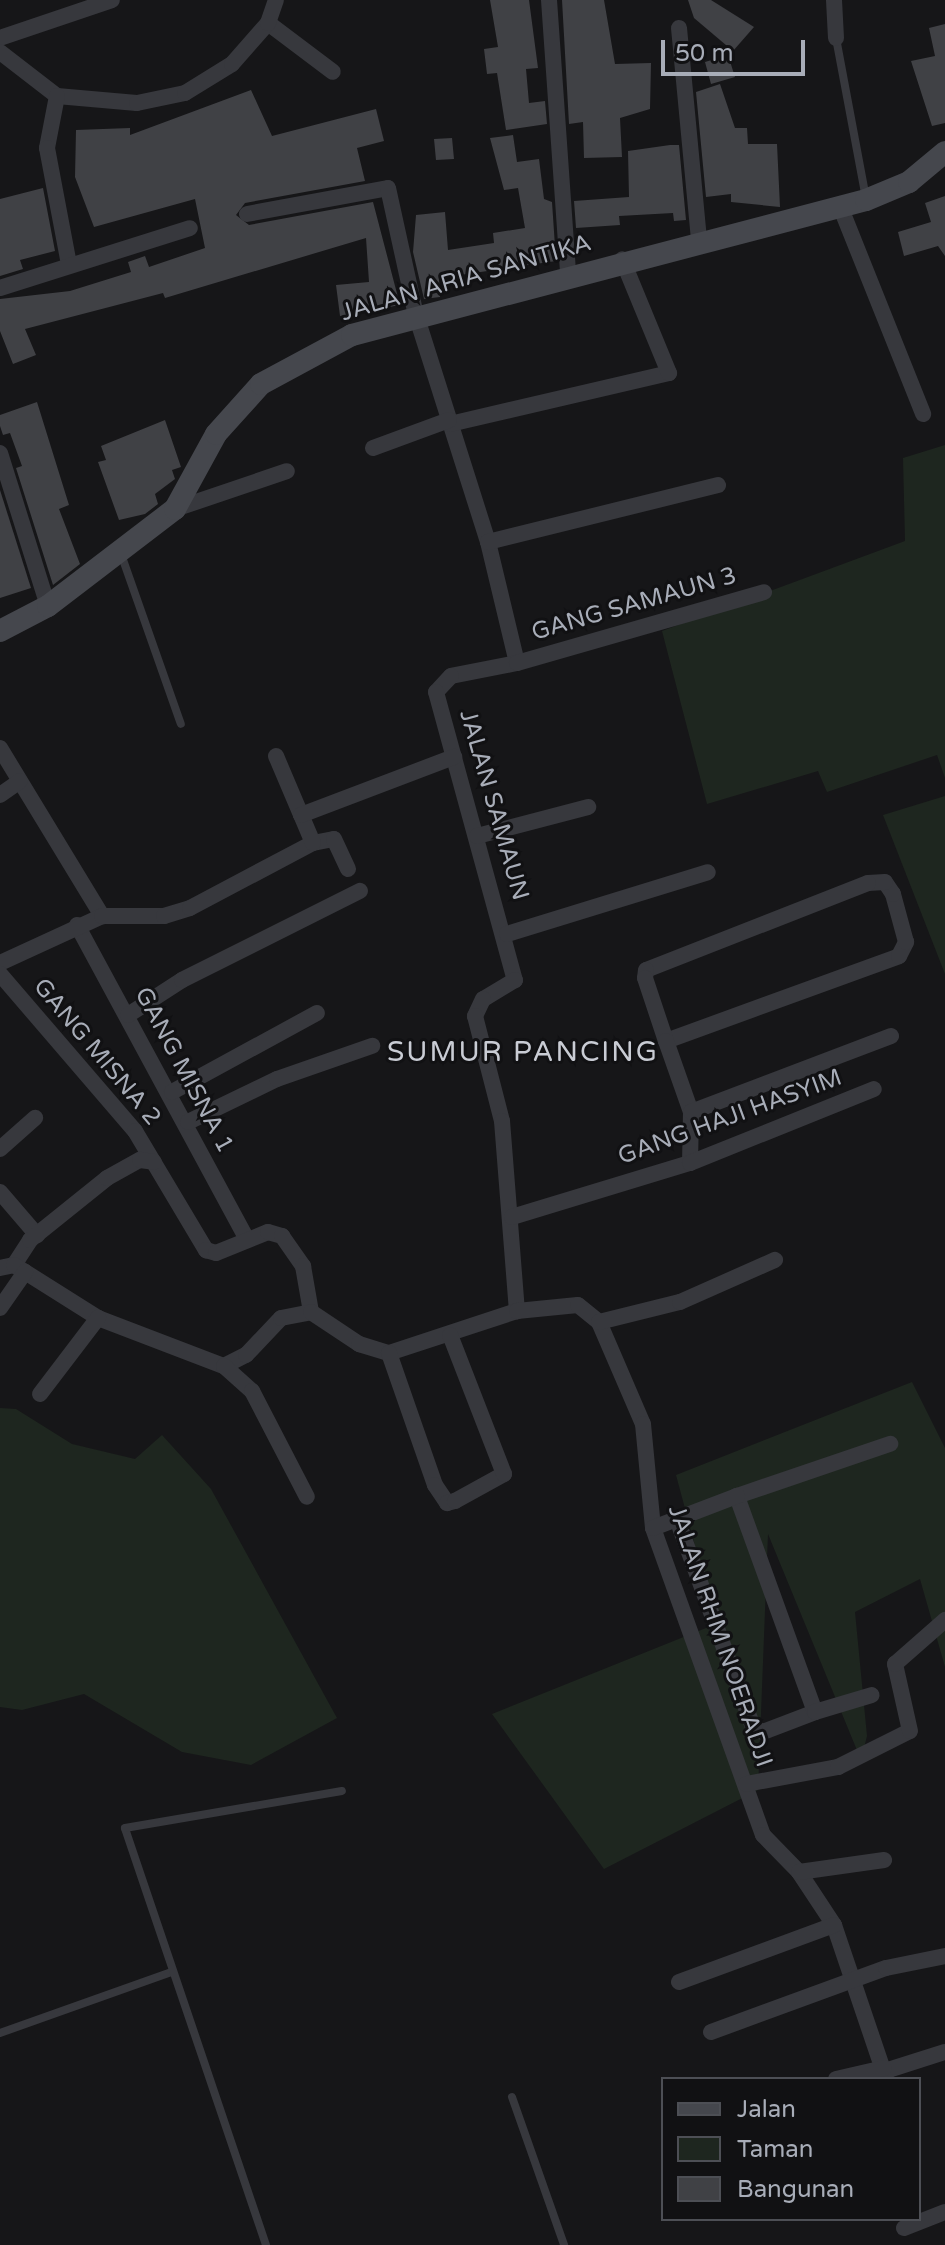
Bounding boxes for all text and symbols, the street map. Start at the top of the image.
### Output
scale bar [665,24,809,74]
text: 50 m [675,39,733,68]
street label: JALAN ARIA SANTIKA [338,228,594,328]
street label: GANG SAMAUN 3 [528,561,740,647]
street label: JALAN SAMAUN [453,707,535,903]
street label: GANG MISNA 2 [27,973,167,1131]
street label: GANG MISNA 1 [128,982,240,1158]
district label: SUMUR PANCING [387,1035,659,1069]
street label: GANG HAJI HASYIM [614,1063,846,1171]
street label: JALAN RHM NOERADJI [662,1501,778,1771]
legend [661,2077,921,2221]
text: Jalan [737,2095,796,2124]
text: Taman [737,2135,813,2164]
text: Bangunan [737,2175,854,2204]

